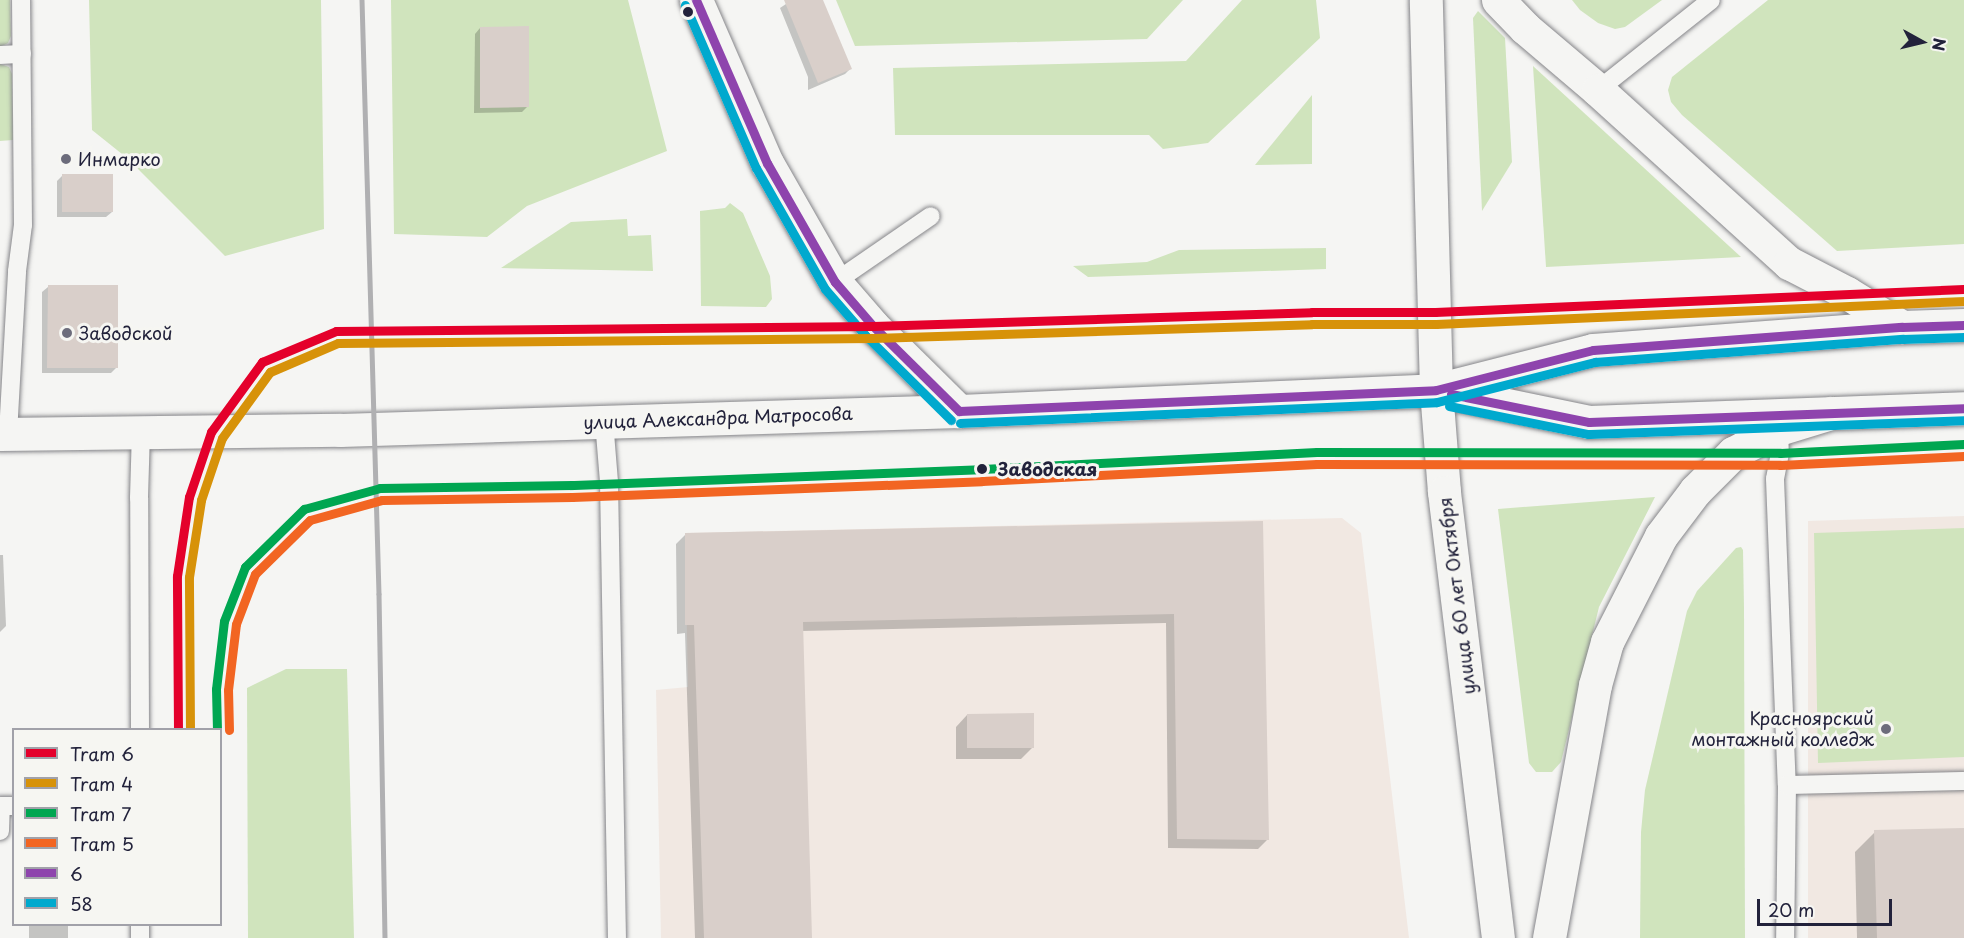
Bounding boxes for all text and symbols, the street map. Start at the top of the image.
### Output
unlabelled marker [682,6,694,18]
north arrow [1892,12,1952,72]
text: N [1927,37,1953,52]
place label: Инмарко [78,148,161,170]
marker: Инмарко [59,152,73,166]
place label: Заводской [79,322,173,344]
marker: Заводской [60,326,74,340]
street label: улица Александра Матросова [582,402,854,434]
marker: Заводская [971,458,993,480]
place label: Заводская [998,458,1097,480]
street label: улица 60 лет Октября [1434,496,1480,696]
place label: Красноярский монтажный колледж [1691,708,1874,750]
marker: Красноярский монтажный колледж [1879,722,1893,736]
legend [12,728,222,926]
text: Tram 6 [70,740,134,767]
text: Tram 4 [70,770,133,797]
text: Tram 7 [70,800,131,827]
text: Tram 5 [70,830,134,857]
text: 6 [70,860,83,887]
scale bar [1760,887,1895,925]
text: 58 [70,890,93,917]
text: 20 m [1768,896,1814,923]

